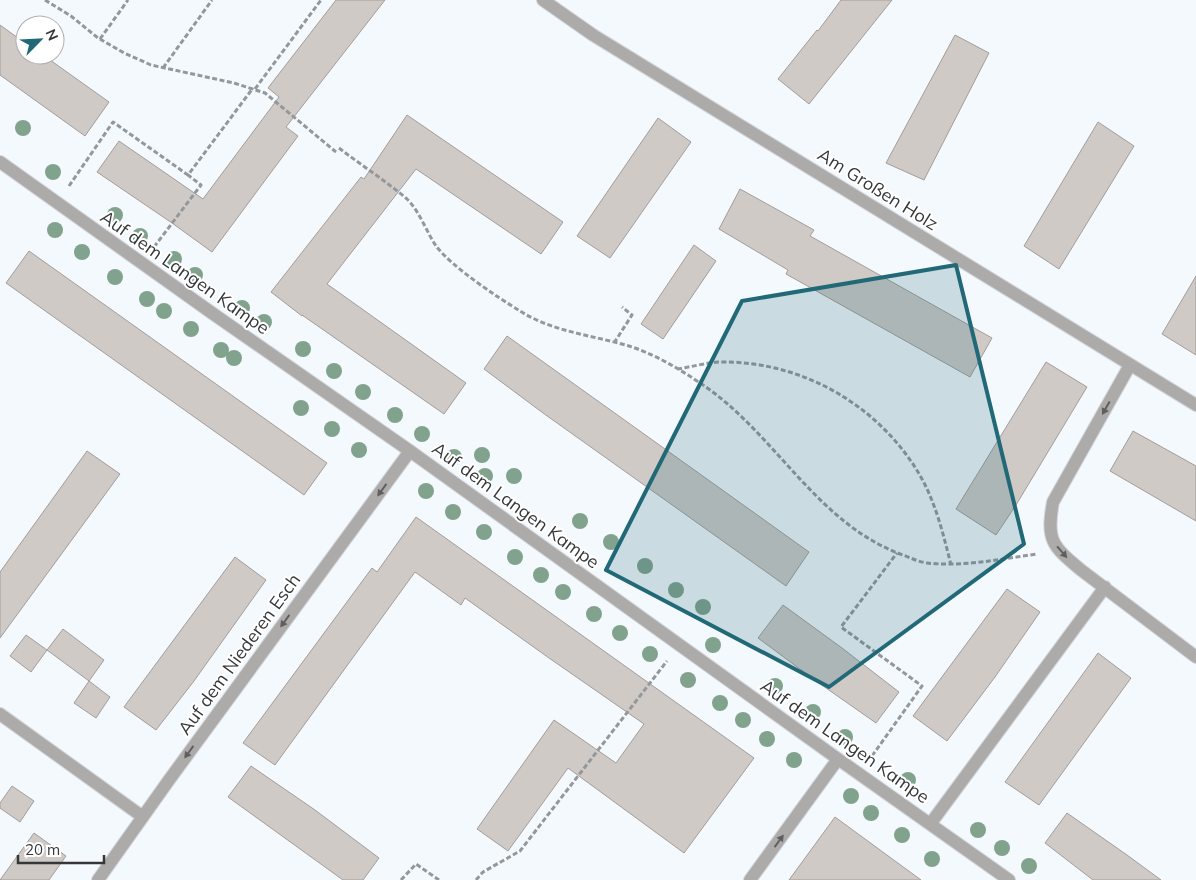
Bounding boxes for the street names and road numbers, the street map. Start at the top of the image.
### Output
street label: Am Großen Holz [814,143,942,235]
street label: Auf dem Langen Kampe [96,205,274,339]
street label: Auf dem Langen Kampe [428,437,604,573]
street label: Auf dem Niederen Esch [173,569,305,739]
street label: Auf dem Langen Kampe [756,674,934,808]

